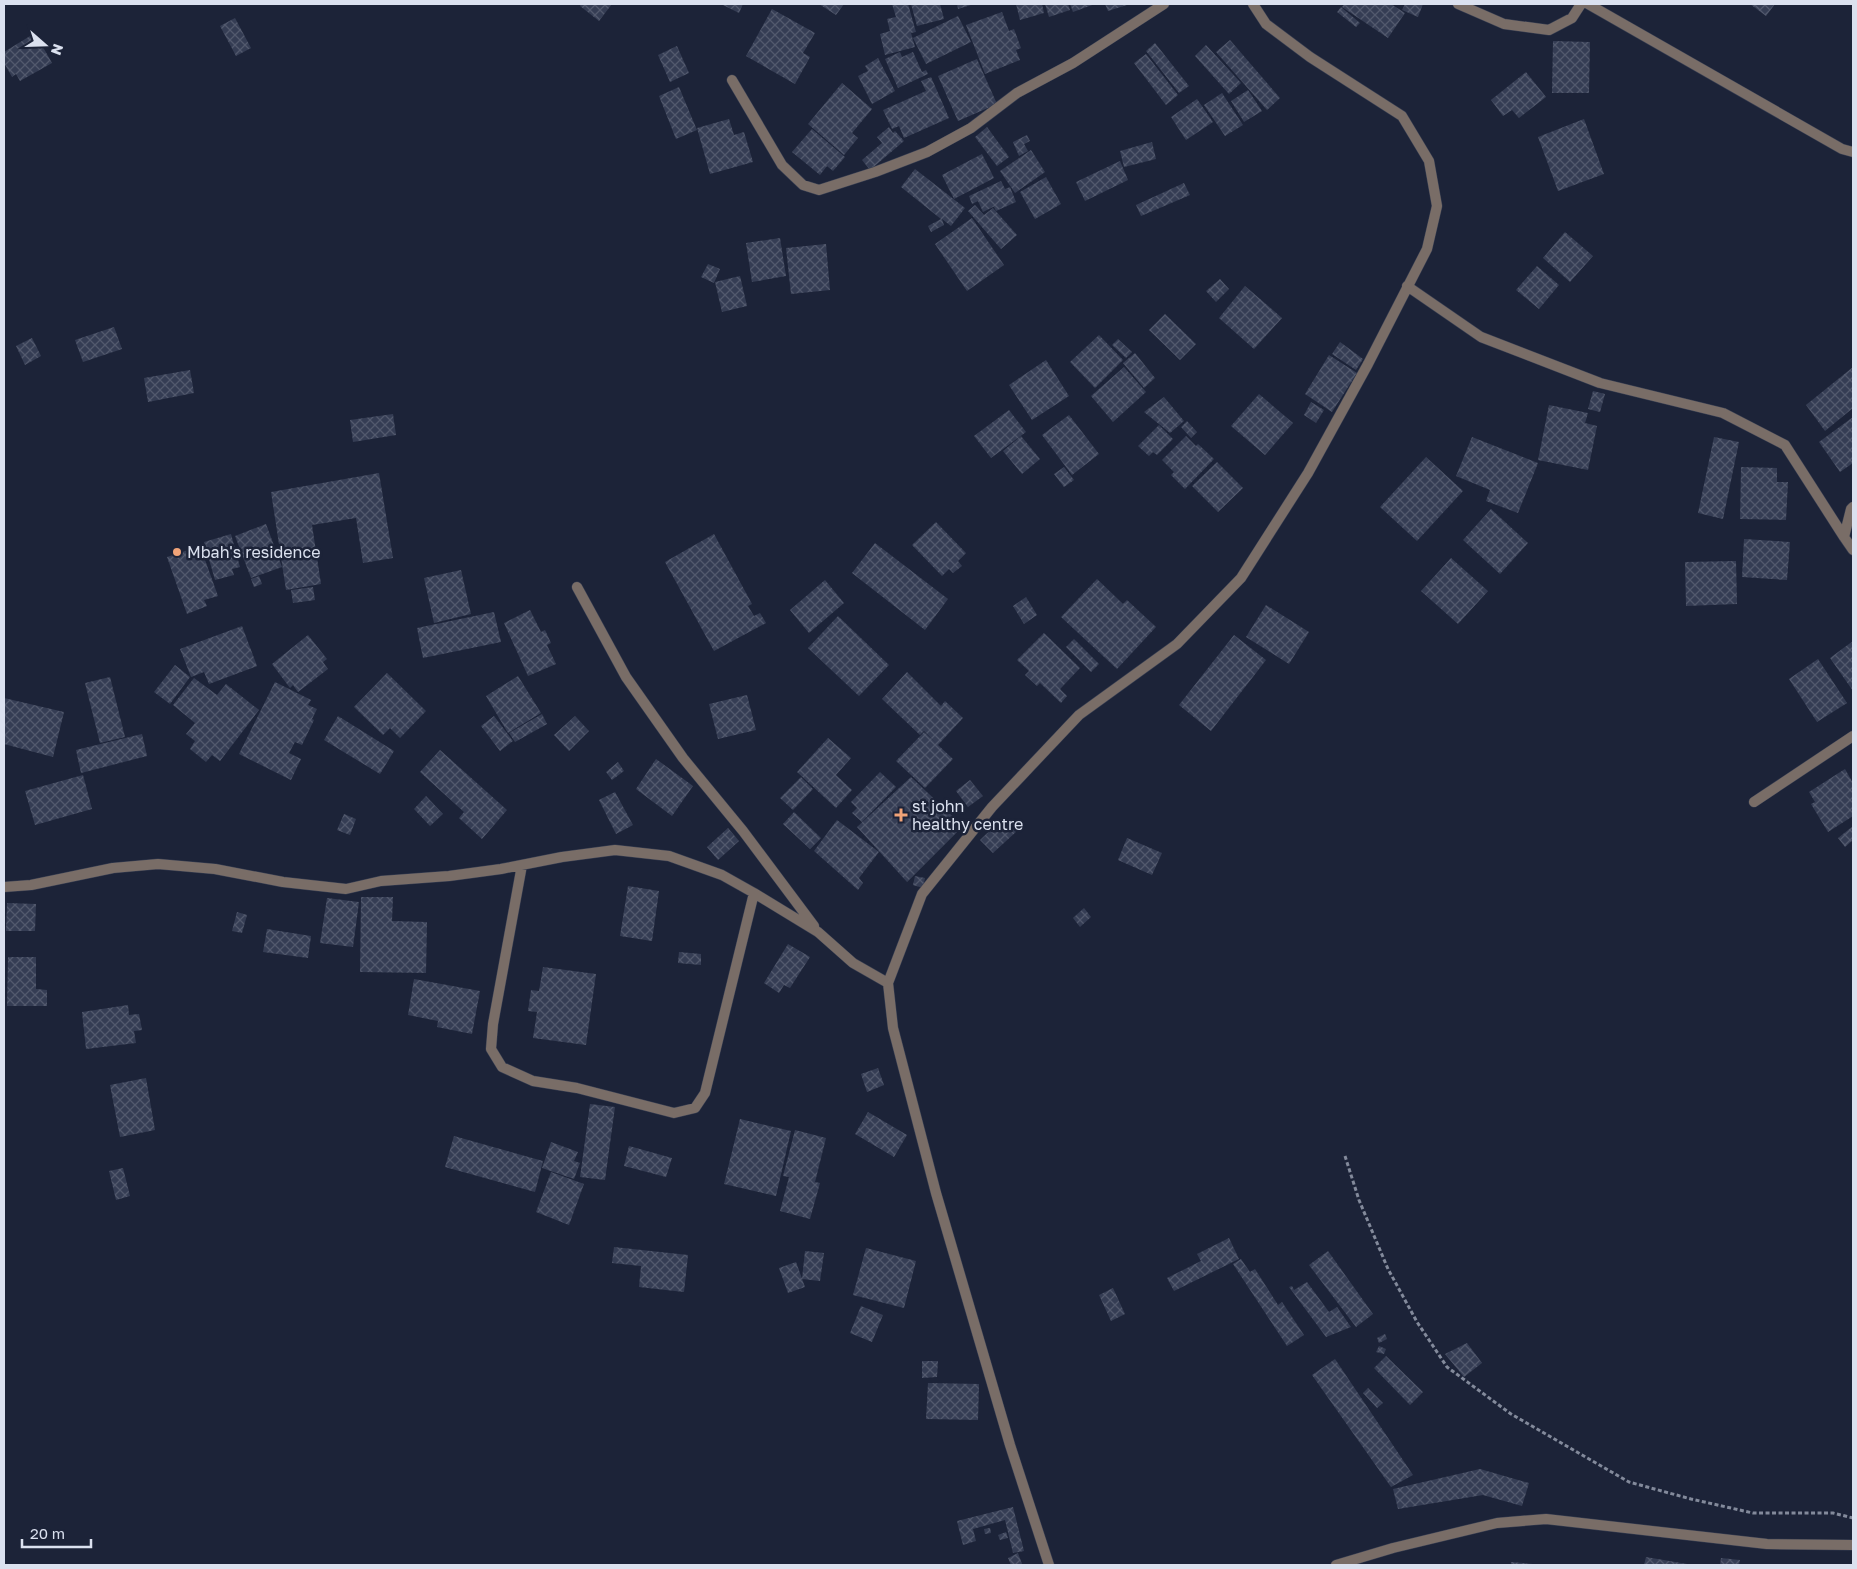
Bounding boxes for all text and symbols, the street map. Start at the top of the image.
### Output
north arrow [20,20,70,70]
text: N [48,42,67,58]
place label: Mbah's residence [187,542,320,562]
marker: Mbah's residence [171,546,183,558]
place label: st john healthy centre [912,796,1023,834]
marker: st john healthy centre [894,808,908,822]
scale bar [22,1516,91,1548]
text: 20 m [30,1524,65,1542]

